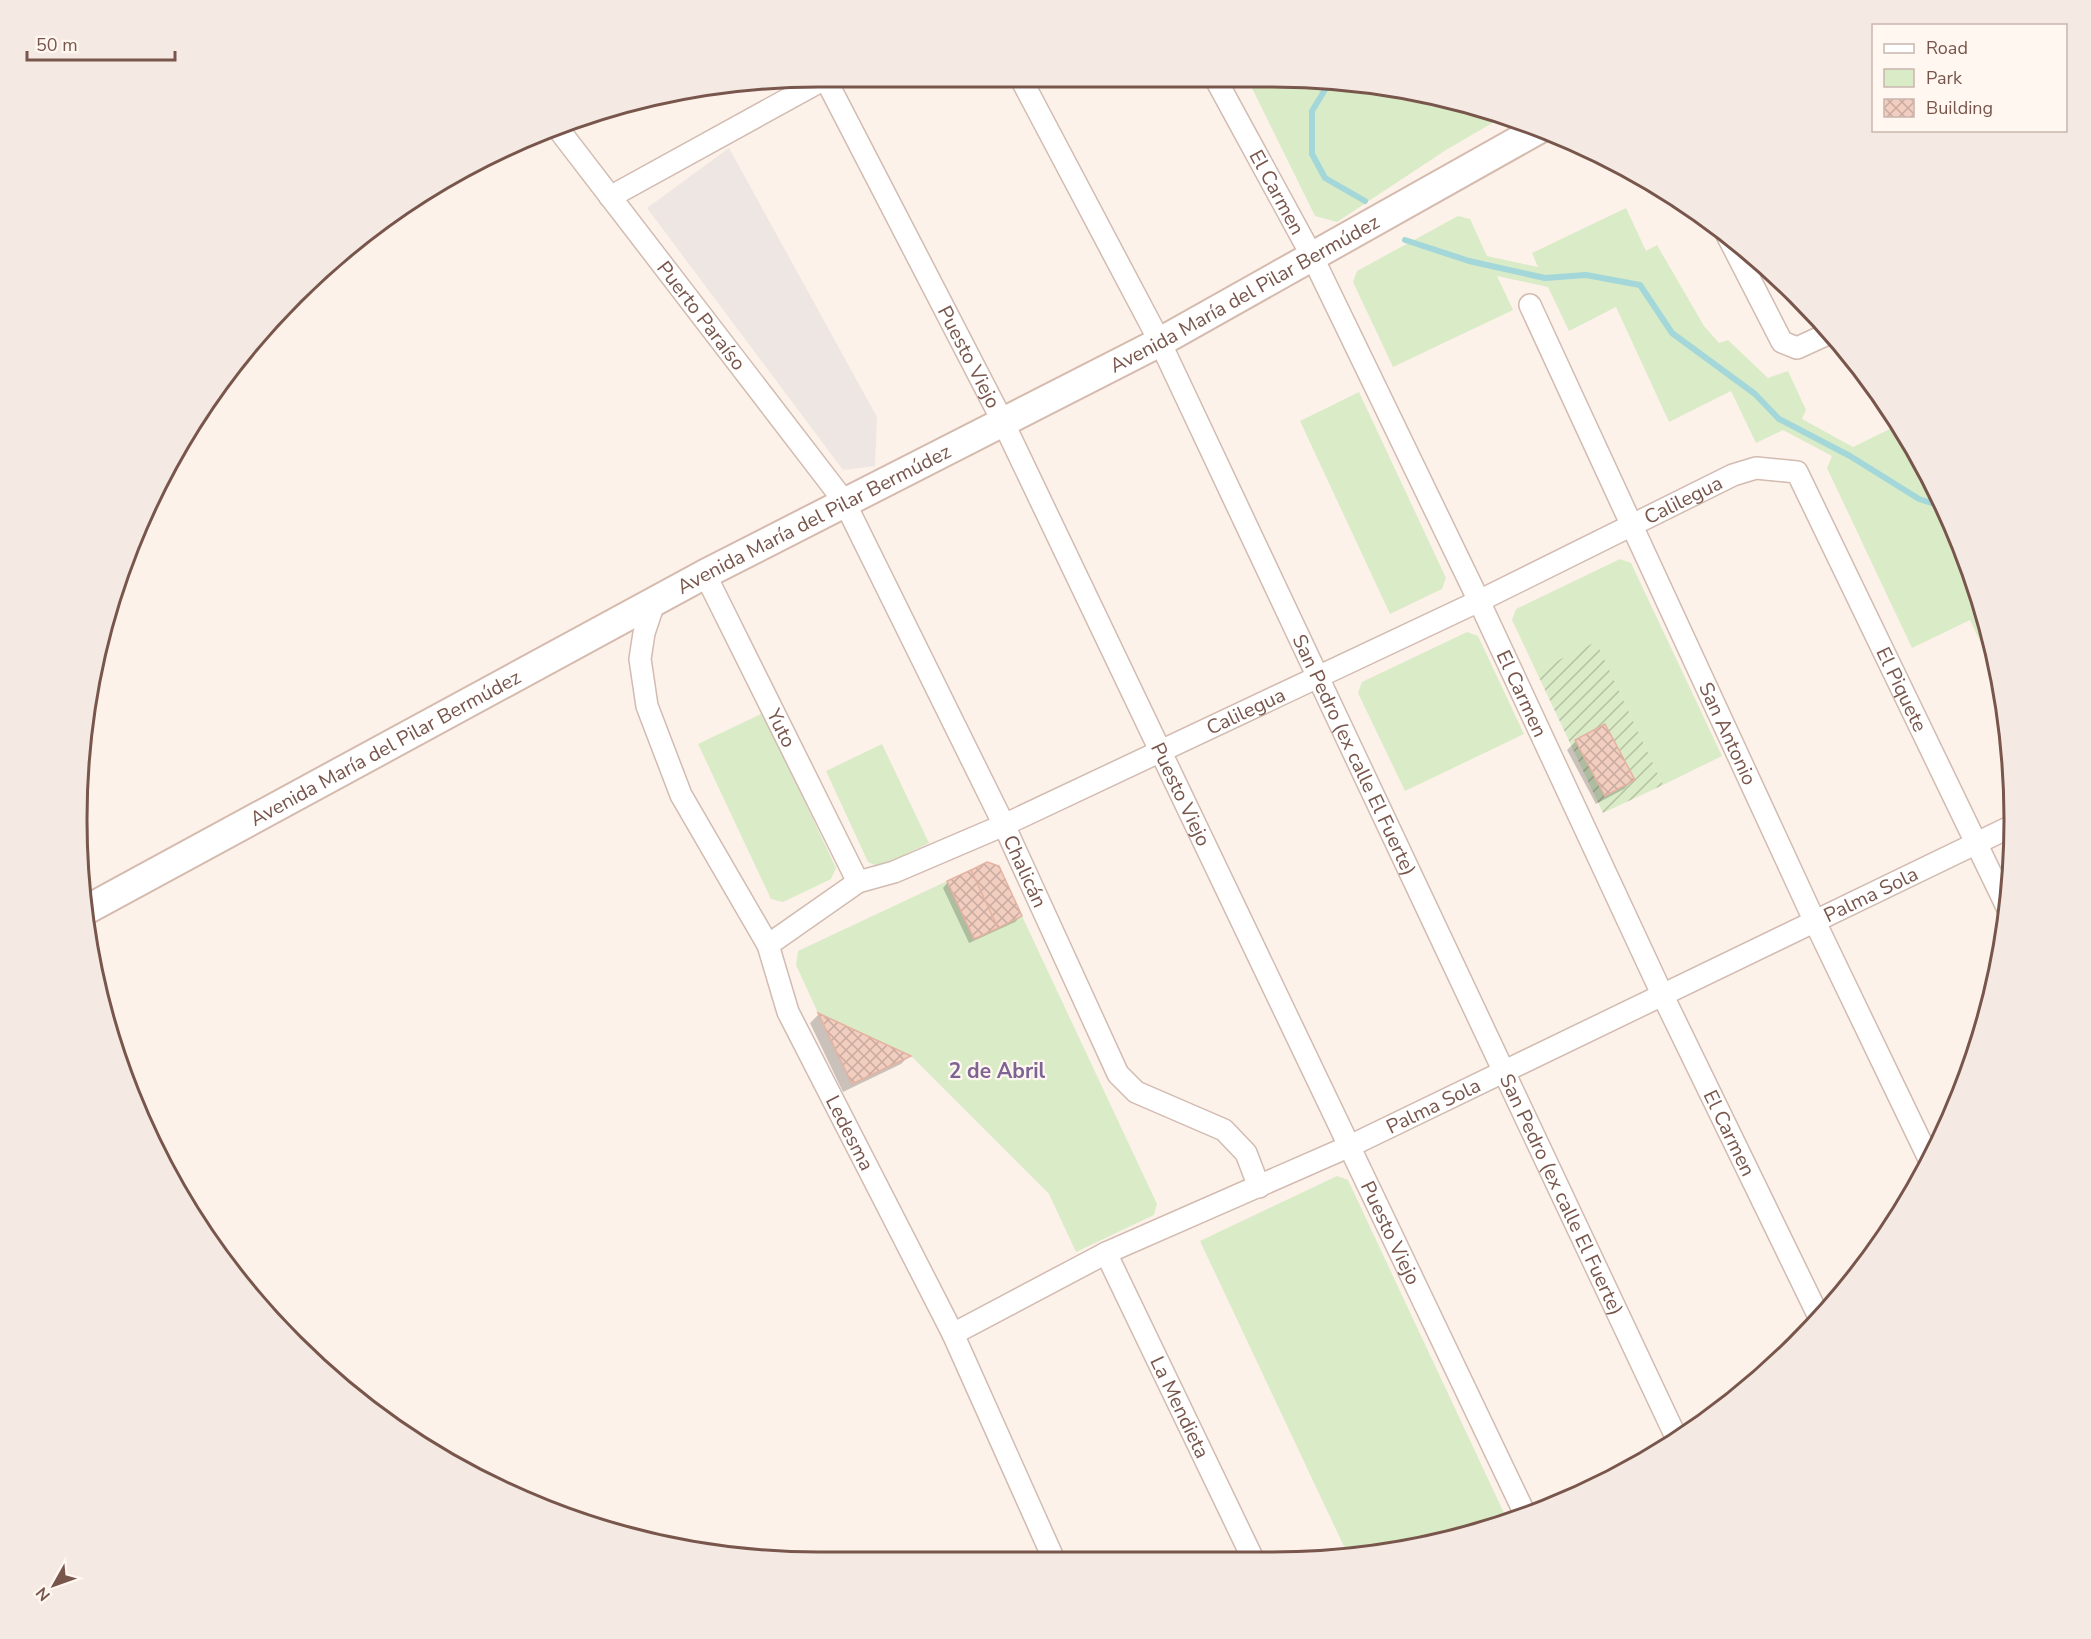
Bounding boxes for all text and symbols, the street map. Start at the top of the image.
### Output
scale bar [27,24,176,62]
legend [1872,24,2067,132]
text: 50 m [36,33,78,57]
text: Road [1926,36,1968,60]
text: Park [1926,66,1963,90]
text: Building [1926,96,1993,120]
street label: El Carmen [1243,145,1311,239]
street label: Avenida María del Pilar Bermúdez [1105,208,1384,379]
street label: Puerto Paraíso [651,255,752,376]
street label: Puesto Viejo [932,301,1007,413]
street label: Avenida María del Pilar Bermúdez [672,437,955,600]
street label: Calilegua [1639,469,1727,531]
street label: San Pedro (ex calle El Fuerte) [1286,630,1423,880]
street label: El Piquete [1870,642,1934,736]
street label: El Carmen [1490,646,1554,741]
street label: Avenida María del Pilar Bermúdez [245,663,525,832]
street label: San Antonio [1692,678,1763,789]
street label: Calilegua [1202,681,1290,741]
street label: Yuto [760,703,802,752]
street label: Puesto Viejo [1145,738,1217,851]
street label: Chalicán [997,830,1053,912]
street label: Palma Sola [1819,860,1922,929]
district label: 2 de Abril [949,1057,1046,1085]
street label: San Pedro (ex calle El Fuerte) [1493,1069,1630,1319]
street label: Palma Sola [1382,1072,1485,1140]
street label: El Carmen [1697,1085,1762,1181]
street label: Ledesma [819,1091,881,1175]
street label: Puesto Viejo [1354,1176,1427,1289]
street label: La Mendieta [1144,1352,1216,1463]
north arrow [24,1555,84,1615]
text: N [31,1582,56,1606]

